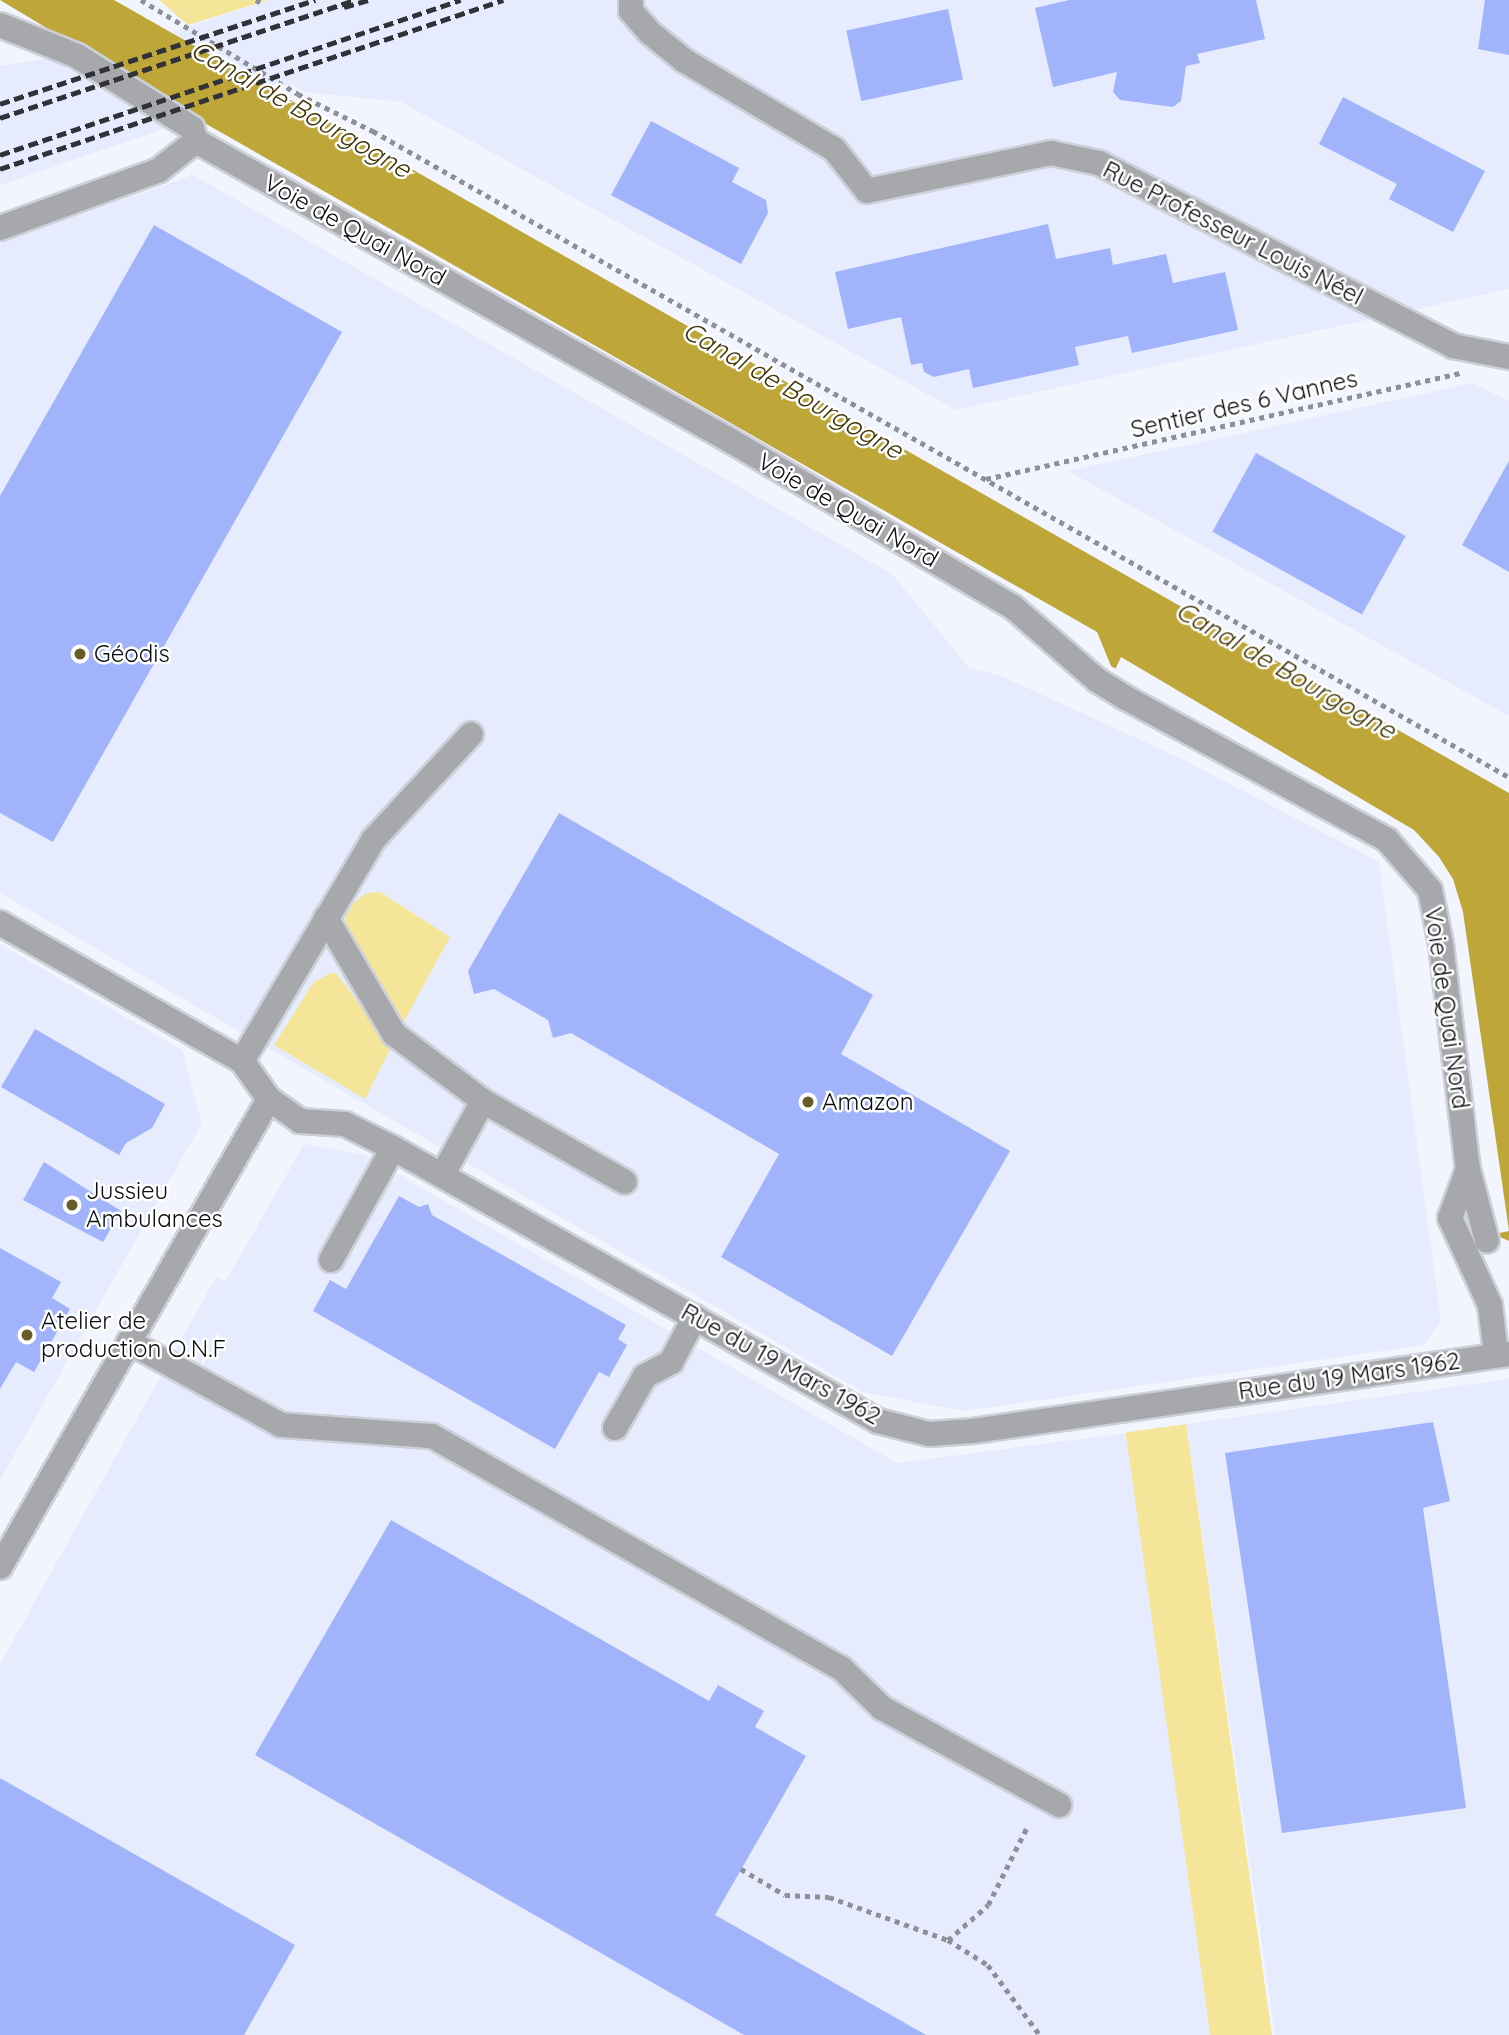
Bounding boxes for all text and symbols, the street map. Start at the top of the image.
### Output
water label: Canal de Bourgogne [186,33,416,185]
street label: Rue Professeur Louis Néel [1098,155,1368,311]
street label: Voie de Quai Nord [259,168,451,292]
water label: Canal de Bourgogne [678,314,908,466]
street label: Sentier des 6 Vannes [1128,364,1360,444]
street label: Voie de Quai Nord [753,447,943,573]
water label: Canal de Bourgogne [1171,594,1401,746]
place label: Géodis [94,640,170,668]
marker: Géodis [72,646,88,662]
street label: Voie de Quai Nord [1419,905,1475,1111]
place label: Amazon [822,1088,914,1116]
marker: Amazon [800,1094,816,1110]
place label: Jussieu Ambulances [86,1177,223,1233]
marker: Jussieu Ambulances [64,1197,80,1213]
street label: Rue du 19 Mars 1962 [676,1297,886,1431]
place label: Atelier de production O.N.F [41,1307,226,1363]
marker: Atelier de production O.N.F [19,1327,35,1343]
street label: Rue du 19 Mars 1962 [1236,1346,1462,1406]

